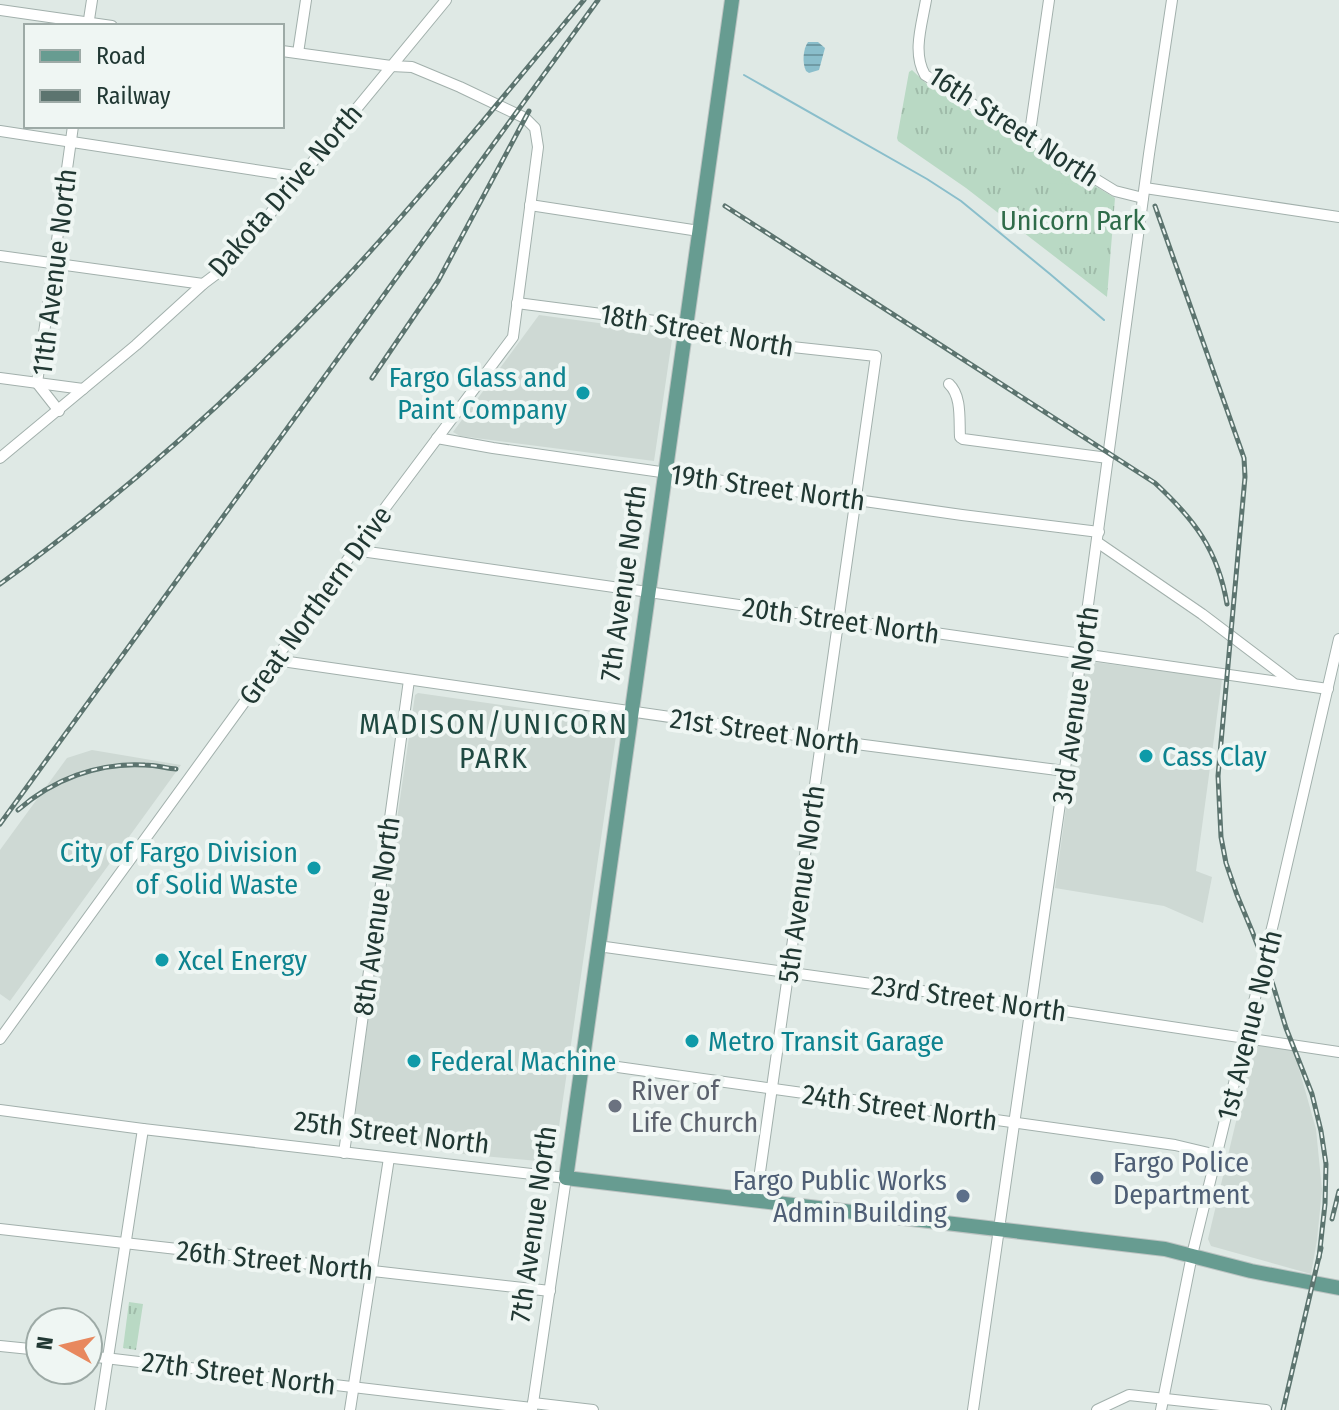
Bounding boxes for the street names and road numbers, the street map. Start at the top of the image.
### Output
street label: 16th Street North [922,59,1105,194]
street label: Dakota Drive North [201,97,369,283]
street label: 11th Avenue North [25,167,84,377]
street label: 18th Street North [597,297,796,364]
street label: 19th Street North [669,458,867,517]
street label: 7th Avenue North [593,483,654,683]
street label: Great Northern Drive [232,499,399,711]
street label: 20th Street North [740,590,941,651]
street label: 3rd Avenue North [1045,604,1106,806]
street label: 21st Street North [668,702,862,761]
street label: 5th Avenue North [771,783,832,985]
street label: 8th Avenue North [346,814,407,1018]
street label: 1st Avenue North [1210,927,1289,1124]
street label: 23rd Street North [869,968,1068,1028]
street label: 24th Street North [800,1077,1000,1138]
street label: 25th Street North [292,1104,491,1161]
street label: 7th Avenue North [503,1124,564,1324]
street label: 26th Street North [175,1234,375,1287]
street label: 27th Street North [140,1345,338,1402]

